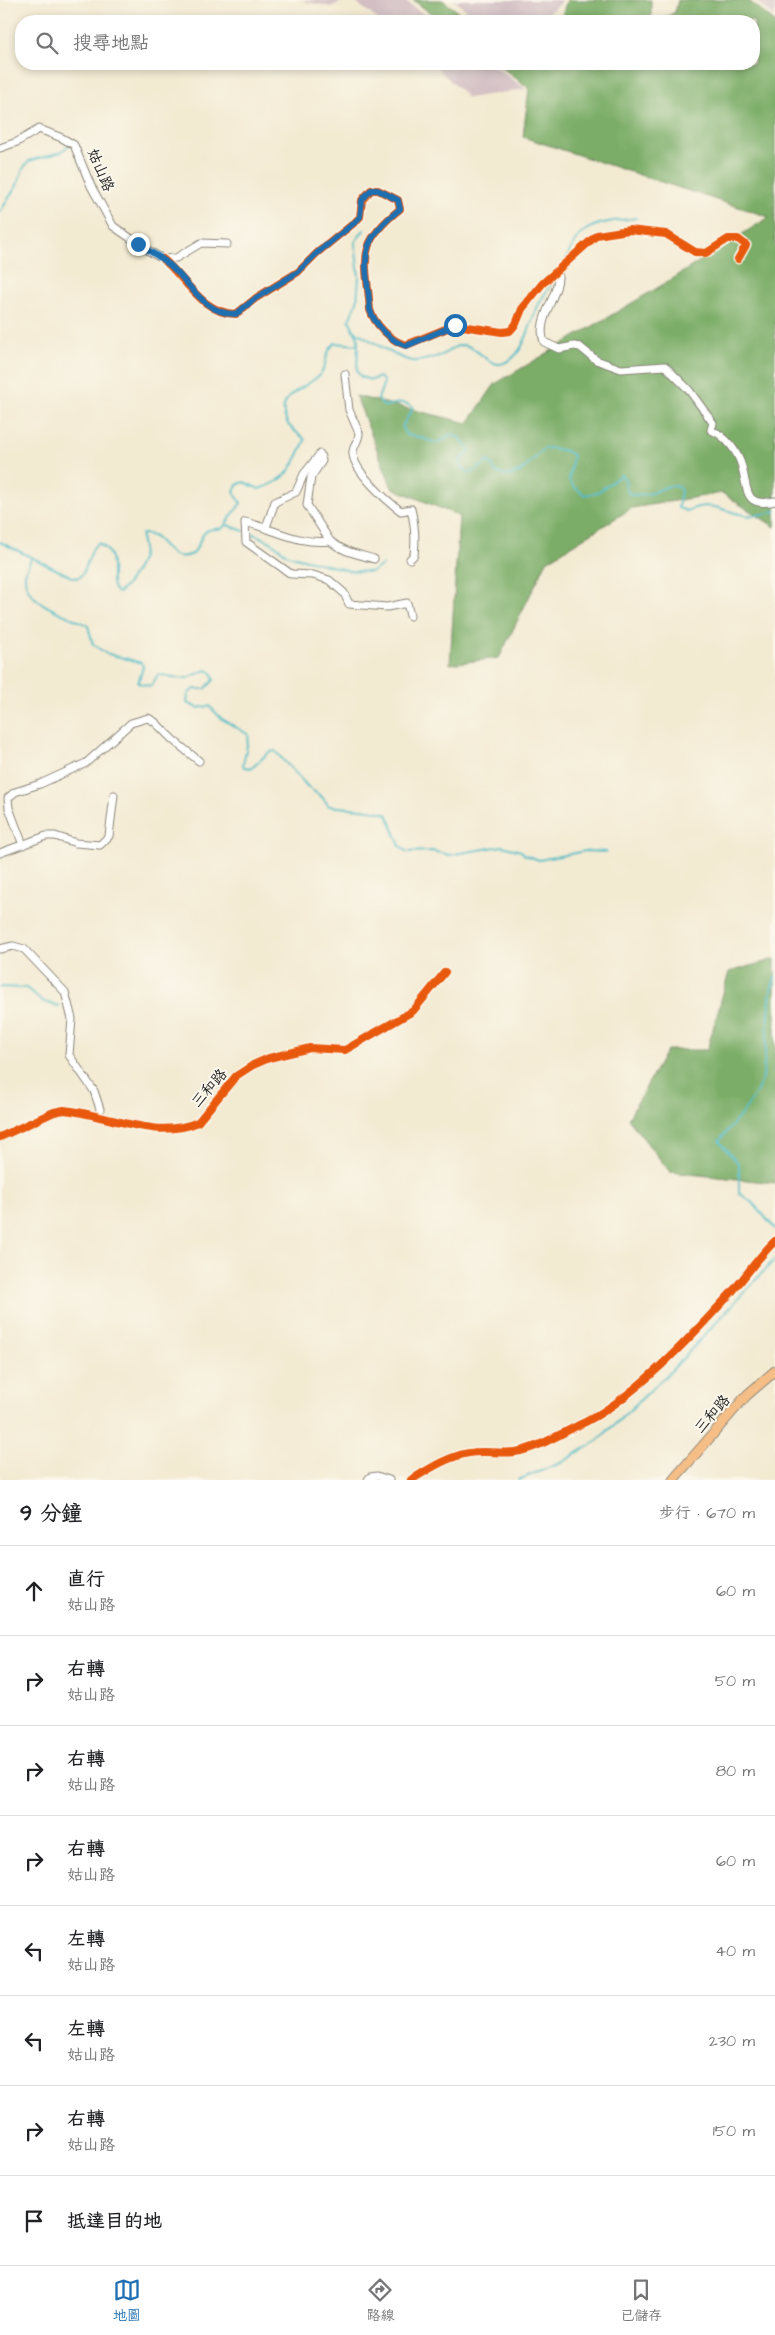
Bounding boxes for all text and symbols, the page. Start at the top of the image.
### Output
search box [15,15,760,70]
icon: search [33,29,61,57]
text: 搜尋地點 [73,30,149,57]
street label: 姑山路 [82,145,119,195]
route end [127,233,150,256]
route start [444,314,467,337]
street label: 三和路 [187,1064,232,1112]
street label: 三和路 [690,1390,735,1438]
text: 9 分鐘 [20,1499,82,1528]
text: 步行 · 670 m [659,1502,755,1524]
text: 直行 [67,1566,105,1593]
icon: ahead [20,1577,48,1605]
text: 60 m [716,1580,755,1602]
text: 姑山路 [67,1594,115,1616]
text: 右轉 [67,1656,105,1683]
icon: right [20,1667,48,1695]
text: 50 m [715,1670,755,1692]
text: 姑山路 [67,1684,115,1706]
text: 右轉 [67,1746,105,1773]
icon: right [20,1757,48,1785]
text: 80 m [716,1760,755,1782]
text: 姑山路 [67,1774,115,1796]
text: 右轉 [67,1836,105,1863]
icon: right [20,1847,48,1875]
text: 60 m [716,1850,755,1872]
text: 姑山路 [67,1864,115,1886]
text: 左轉 [67,1926,105,1953]
icon: left [20,1937,48,1965]
text: 40 m [715,1940,755,1962]
text: 姑山路 [67,1954,115,1976]
text: 左轉 [67,2016,105,2043]
icon: left [20,2027,48,2055]
text: 230 m [709,2030,755,2052]
text: 姑山路 [67,2044,115,2066]
text: 右轉 [67,2106,105,2133]
icon: right [20,2117,48,2145]
text: 150 m [713,2120,755,2142]
text: 姑山路 [67,2134,115,2156]
icon: arrive [20,2207,48,2235]
text: 抵達目的地 [67,2208,162,2235]
tab: 地圖 [113,2276,141,2326]
tab: 路線 [366,2276,394,2326]
tab: 已儲存 [620,2276,662,2326]

